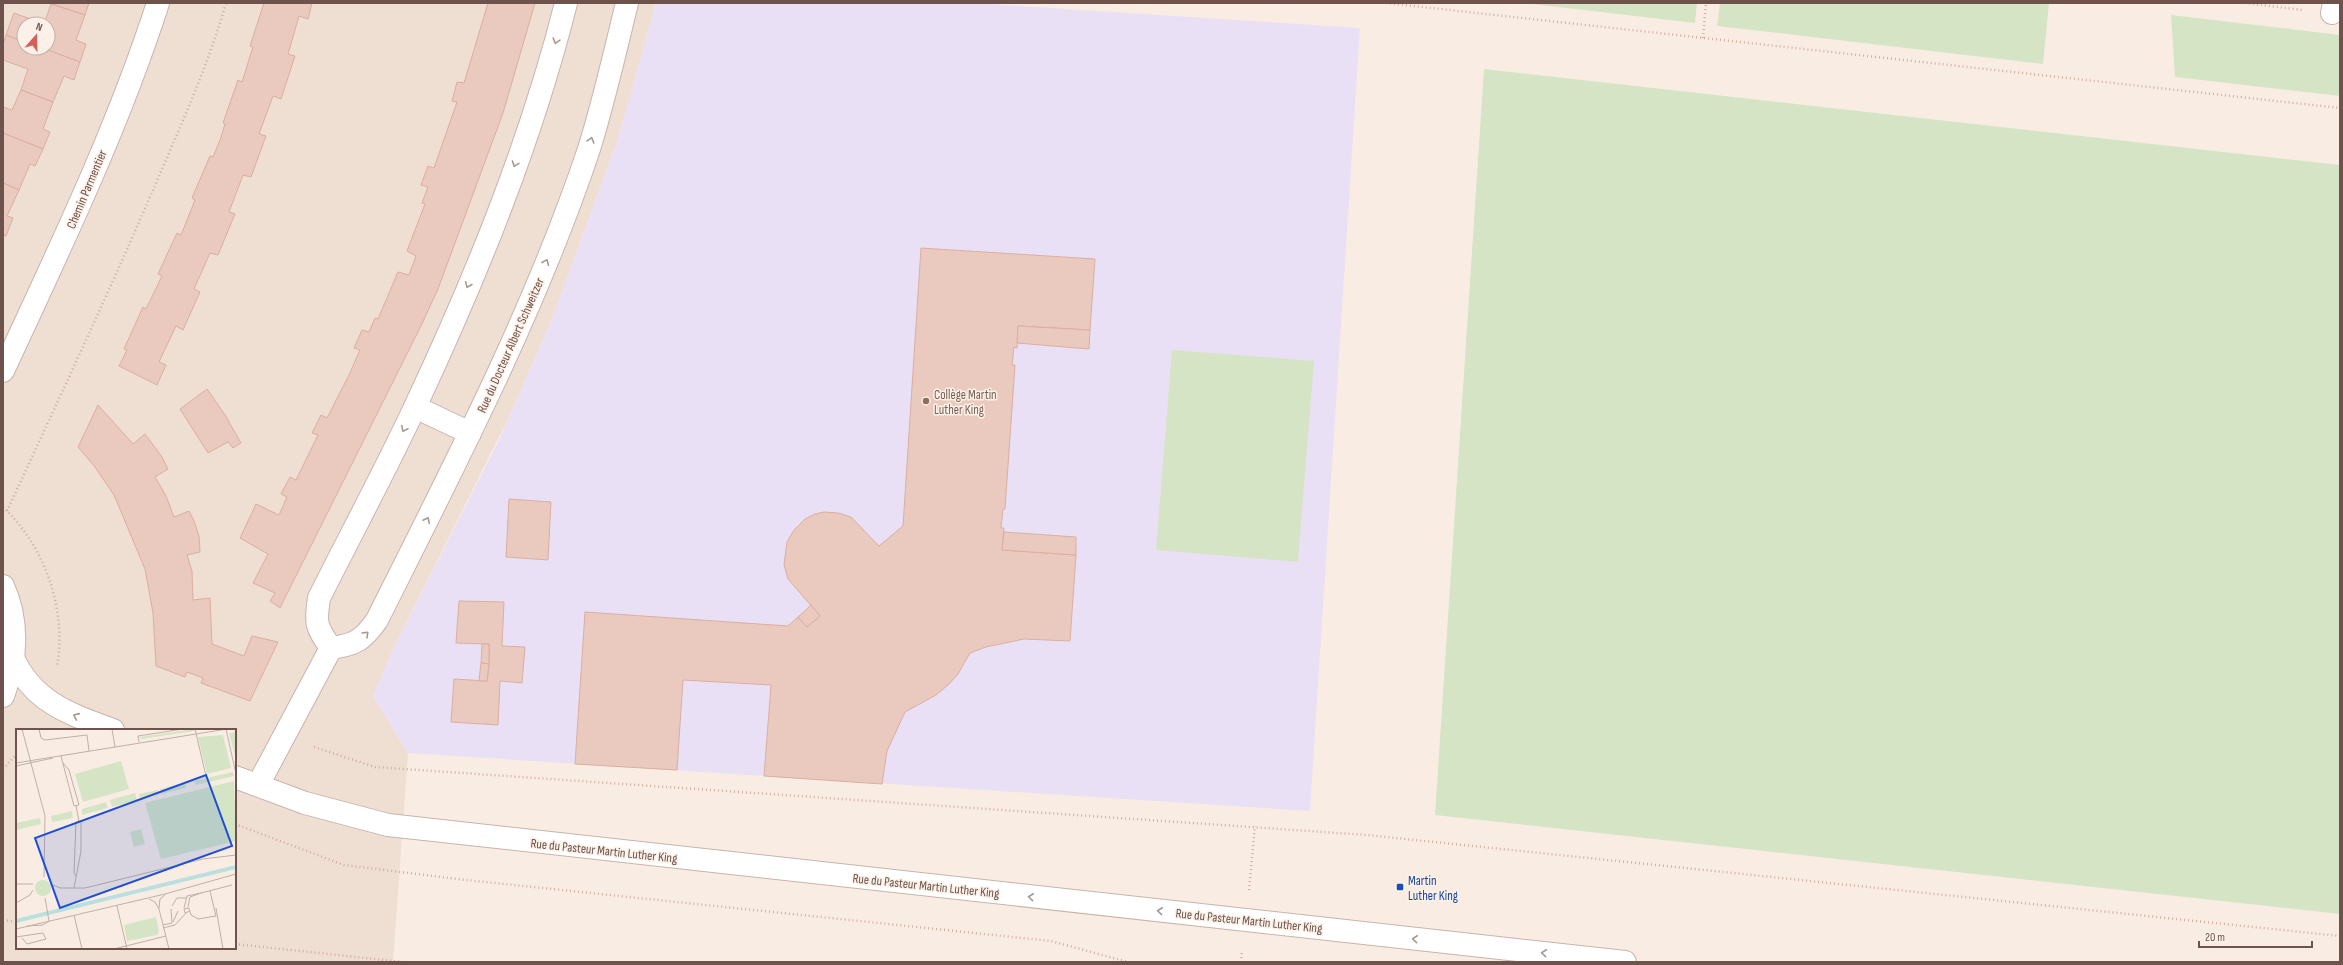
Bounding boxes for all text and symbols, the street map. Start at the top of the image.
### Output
north arrow [16,16,56,56]
text: N [34,20,44,34]
one-way arrow [552,37,561,44]
one-way arrow [586,137,595,144]
street label: Chemin Parmentier [63,147,111,231]
one-way arrow [512,161,520,168]
one-way arrow [541,259,549,266]
street label: Rue du Docteur Albert Schweitzer [474,275,548,415]
one-way arrow [465,281,473,289]
place label: Collège Martin Luther King [934,387,997,418]
marker: Collège Martin Luther King [921,396,931,406]
one-way arrow [401,425,408,433]
one-way arrow [422,517,430,524]
one-way arrow [361,631,368,639]
one-way arrow [73,713,81,721]
inset map [16,729,236,949]
street label: Rue du Pasteur Martin Luther King [530,835,678,867]
street label: Rue du Pasteur Martin Luther King [852,870,1000,902]
place label: Martin Luther King [1408,873,1458,904]
marker: Martin Luther King [1395,882,1405,892]
one-way arrow [1028,892,1034,901]
street label: Rue du Pasteur Martin Luther King [1175,905,1323,937]
one-way arrow [1157,906,1164,915]
scale bar [2199,923,2312,949]
text: 20 m [2205,930,2225,945]
one-way arrow [1412,934,1418,943]
one-way arrow [1541,949,1547,958]

